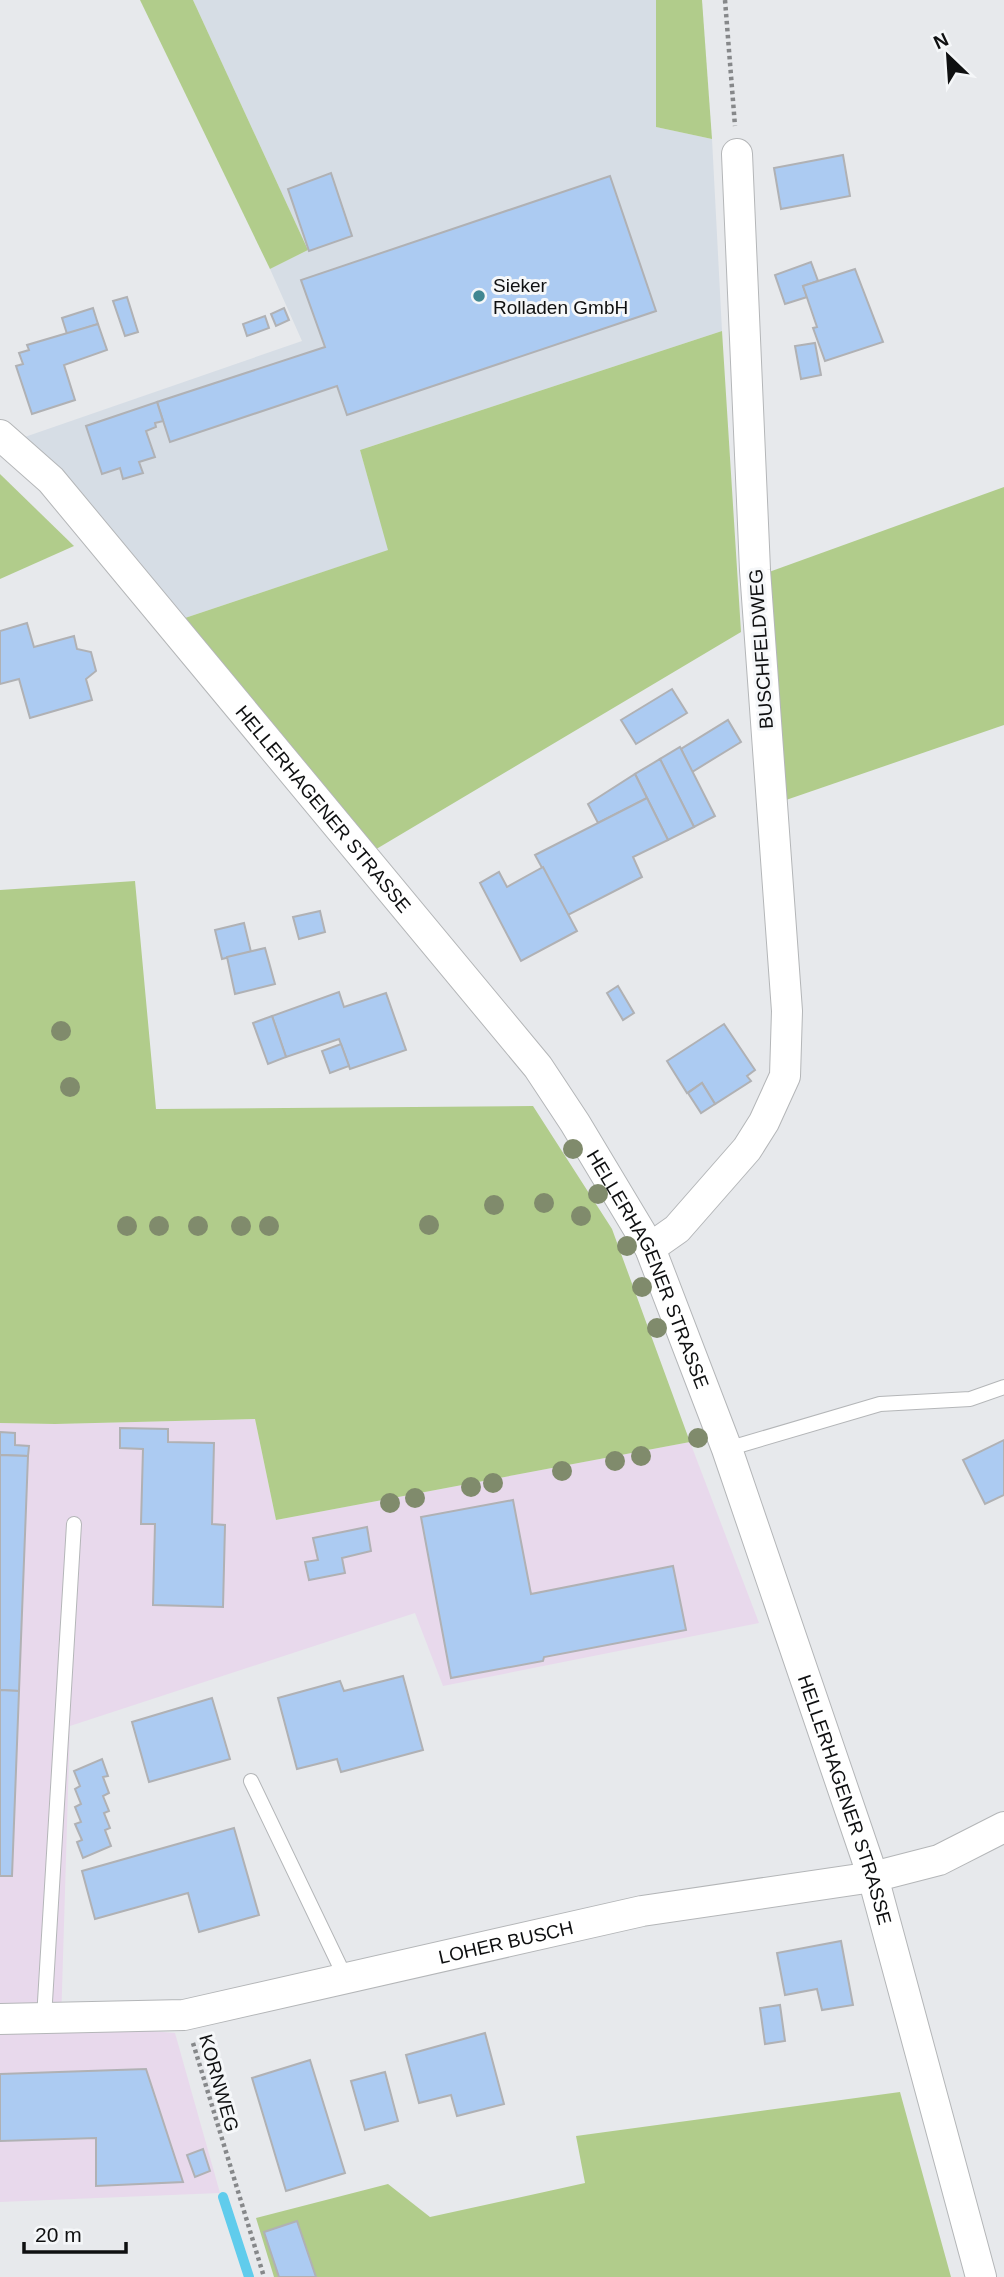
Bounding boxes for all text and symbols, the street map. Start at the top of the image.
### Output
north arrow [913,21,983,91]
text: N [930,29,952,53]
place label: Sieker Rolladen GmbH [493,275,628,318]
marker: Sieker Rolladen GmbH [471,288,487,304]
street label: BUSCHFELDWEG [745,568,777,730]
street label: HELLERHAGENER STRASSE [232,701,415,916]
street label: HELLERHAGENER STRASSE [583,1146,713,1391]
street label: HELLERHAGENER STRASSE [794,1672,896,1927]
street label: LOHER BUSCH [436,1916,575,1967]
street label: KORNWEG [195,2032,243,2134]
scale bar [24,2210,126,2254]
text: 20 m [35,2223,82,2246]

